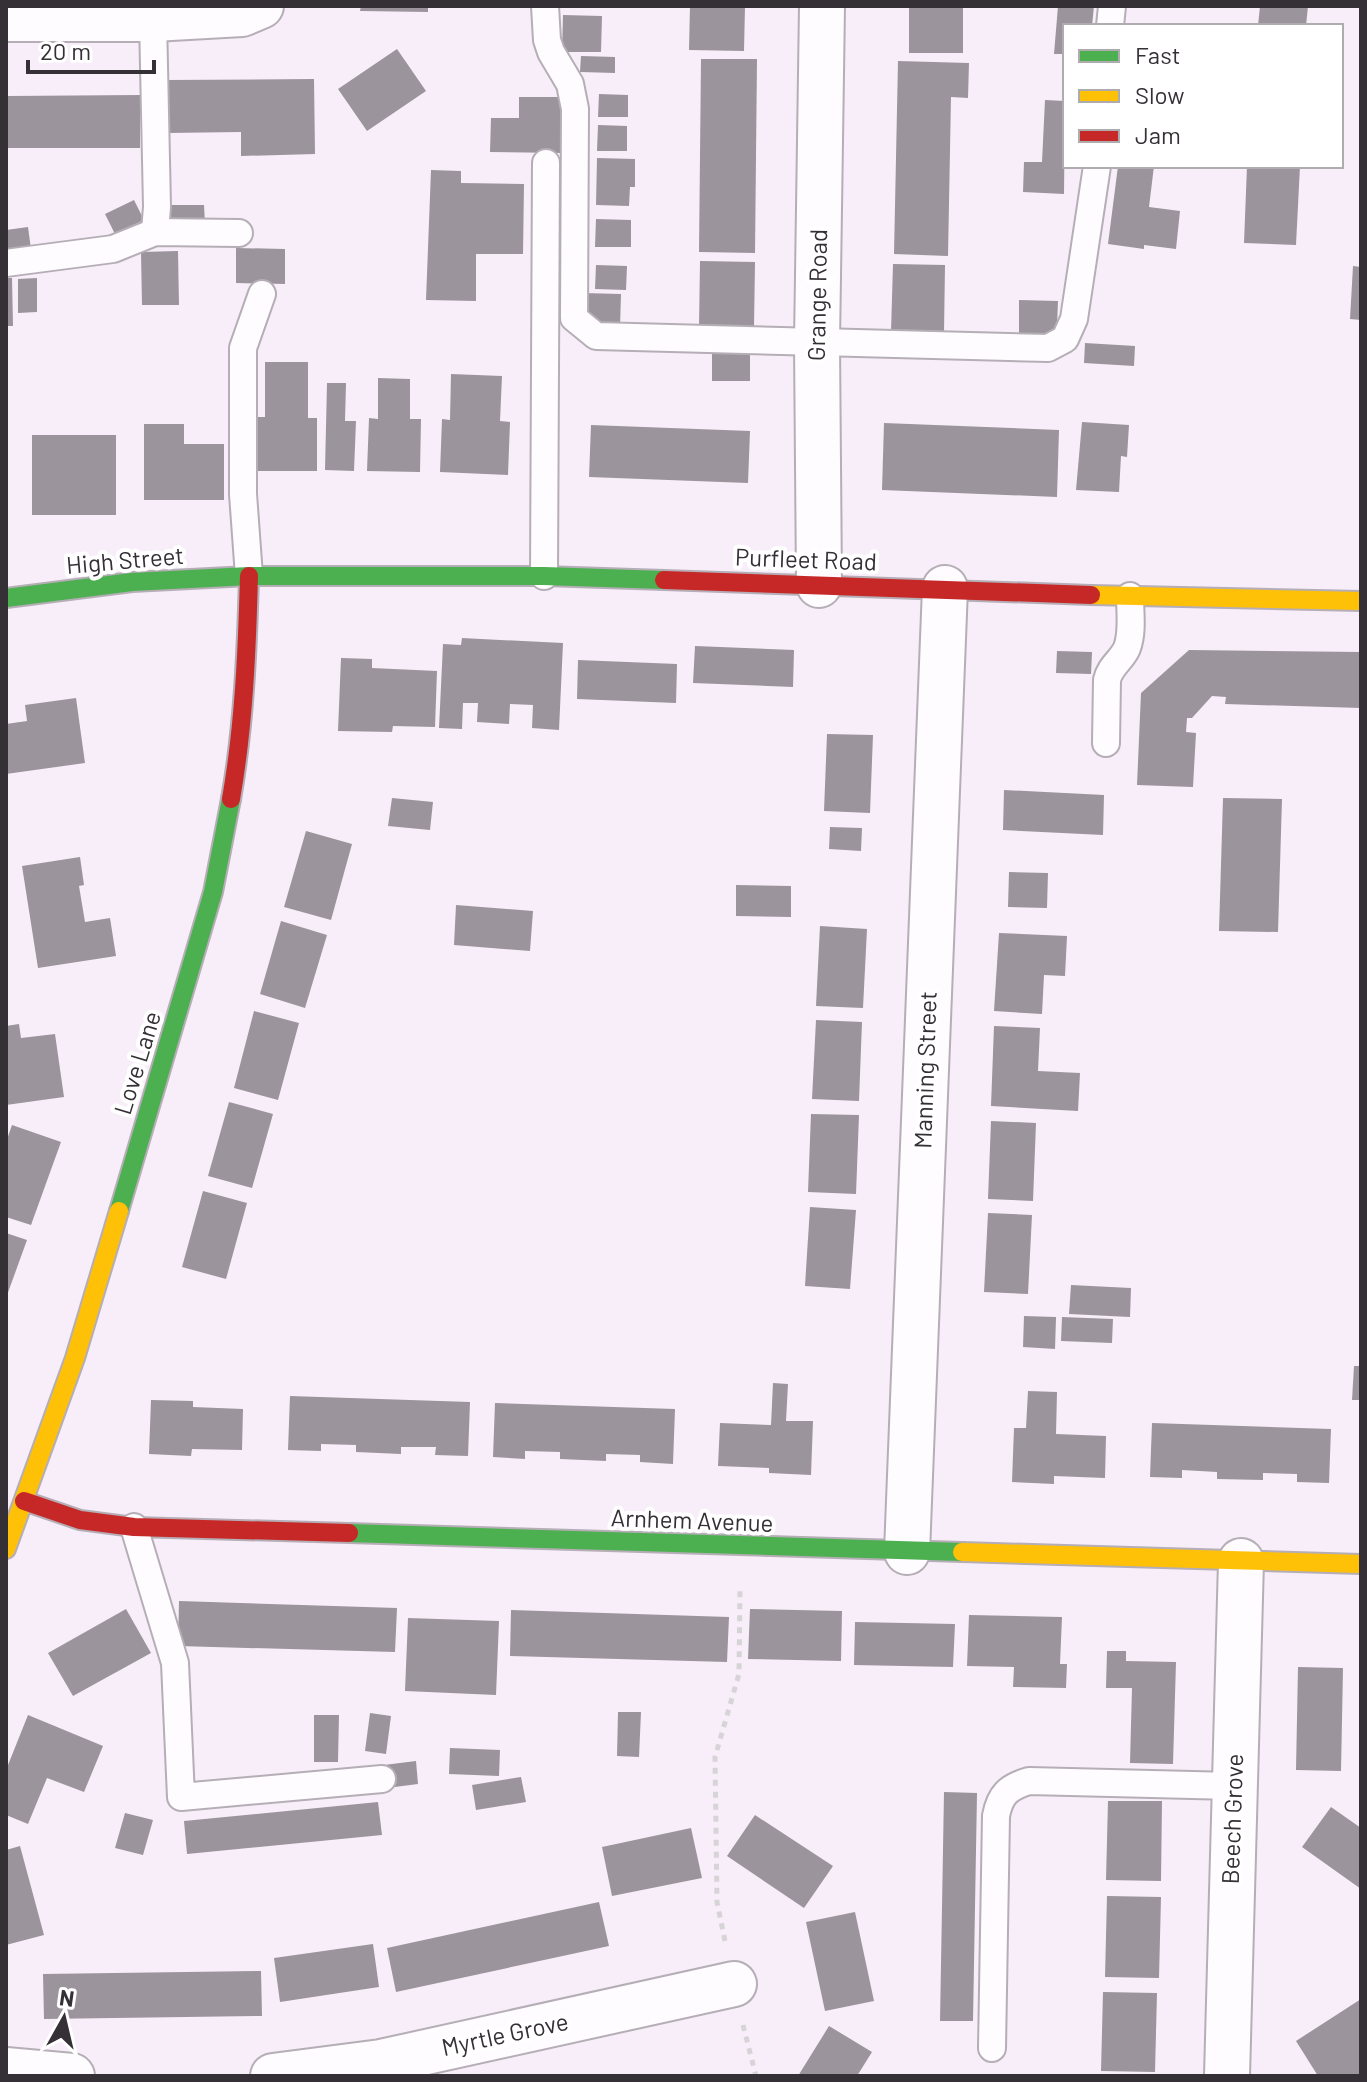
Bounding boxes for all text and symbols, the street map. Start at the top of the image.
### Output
scale bar [28,24,154,74]
legend [1063,24,1343,168]
text: 20 m [40,36,91,65]
text: Fast [1135,40,1180,69]
text: Slow [1135,80,1184,109]
text: Jam [1135,120,1181,149]
street label: Grange Road [801,229,832,361]
street label: High Street [65,540,185,579]
street label: Purfleet Road [735,542,877,575]
street label: Manning Street [907,991,942,1149]
street label: Love Lane [107,1008,166,1118]
street label: Arnhem Avenue [610,1502,774,1537]
street label: Beech Grove [1215,1753,1248,1885]
north arrow [24,1978,104,2058]
text: N [58,1983,76,2011]
street label: Myrtle Grove [439,2006,571,2061]

